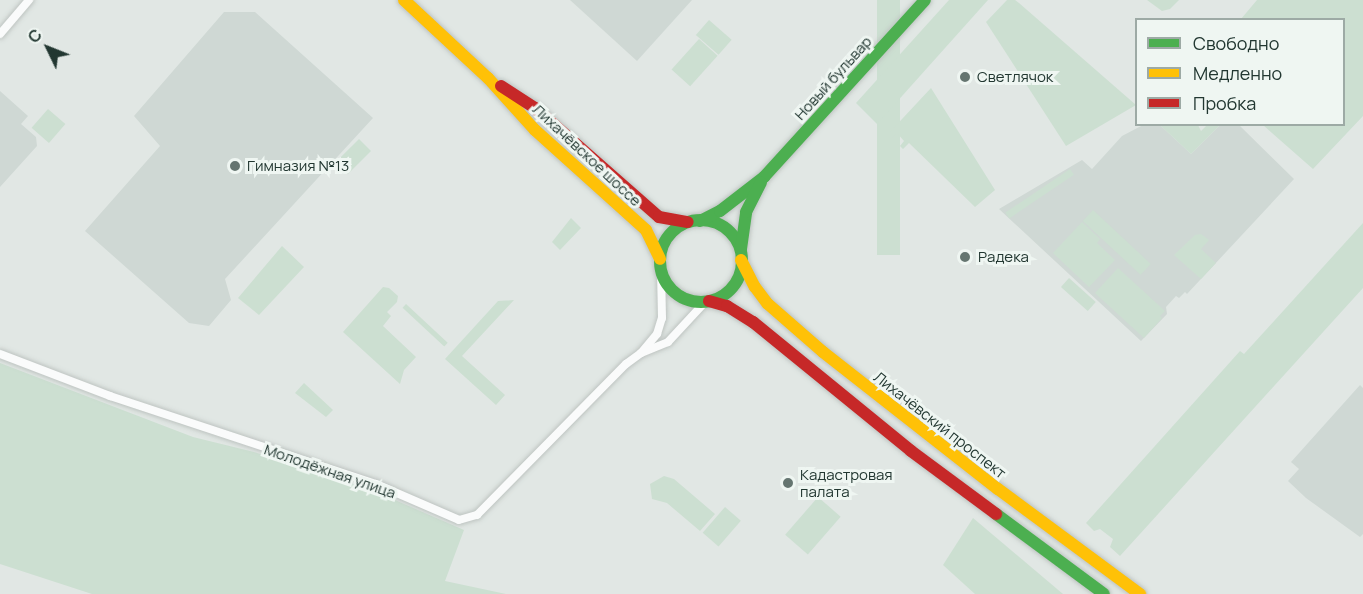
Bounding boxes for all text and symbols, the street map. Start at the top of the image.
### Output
north arrow [18,18,78,78]
legend [1135,18,1345,126]
text: С [23,24,47,48]
text: Свободно [1193,31,1279,55]
street label: Новый бульвар [791,32,875,124]
text: Медленно [1193,61,1282,85]
place label: Светлячок [977,68,1053,86]
marker: Светлячок [958,70,972,84]
text: Пробка [1193,91,1256,115]
street label: Лихачёвское шоссе [529,100,645,210]
place label: Гимназия №13 [247,157,349,175]
marker: Гимназия №13 [228,159,242,173]
marker: Радека [956,248,974,266]
place label: Радека [978,248,1029,266]
street label: Лихачёвский проспект [870,368,1010,482]
street label: Молодёжная улица [262,440,398,502]
place label: Кадастровая палата [800,465,893,500]
marker: Кадастровая палата [781,476,795,490]

